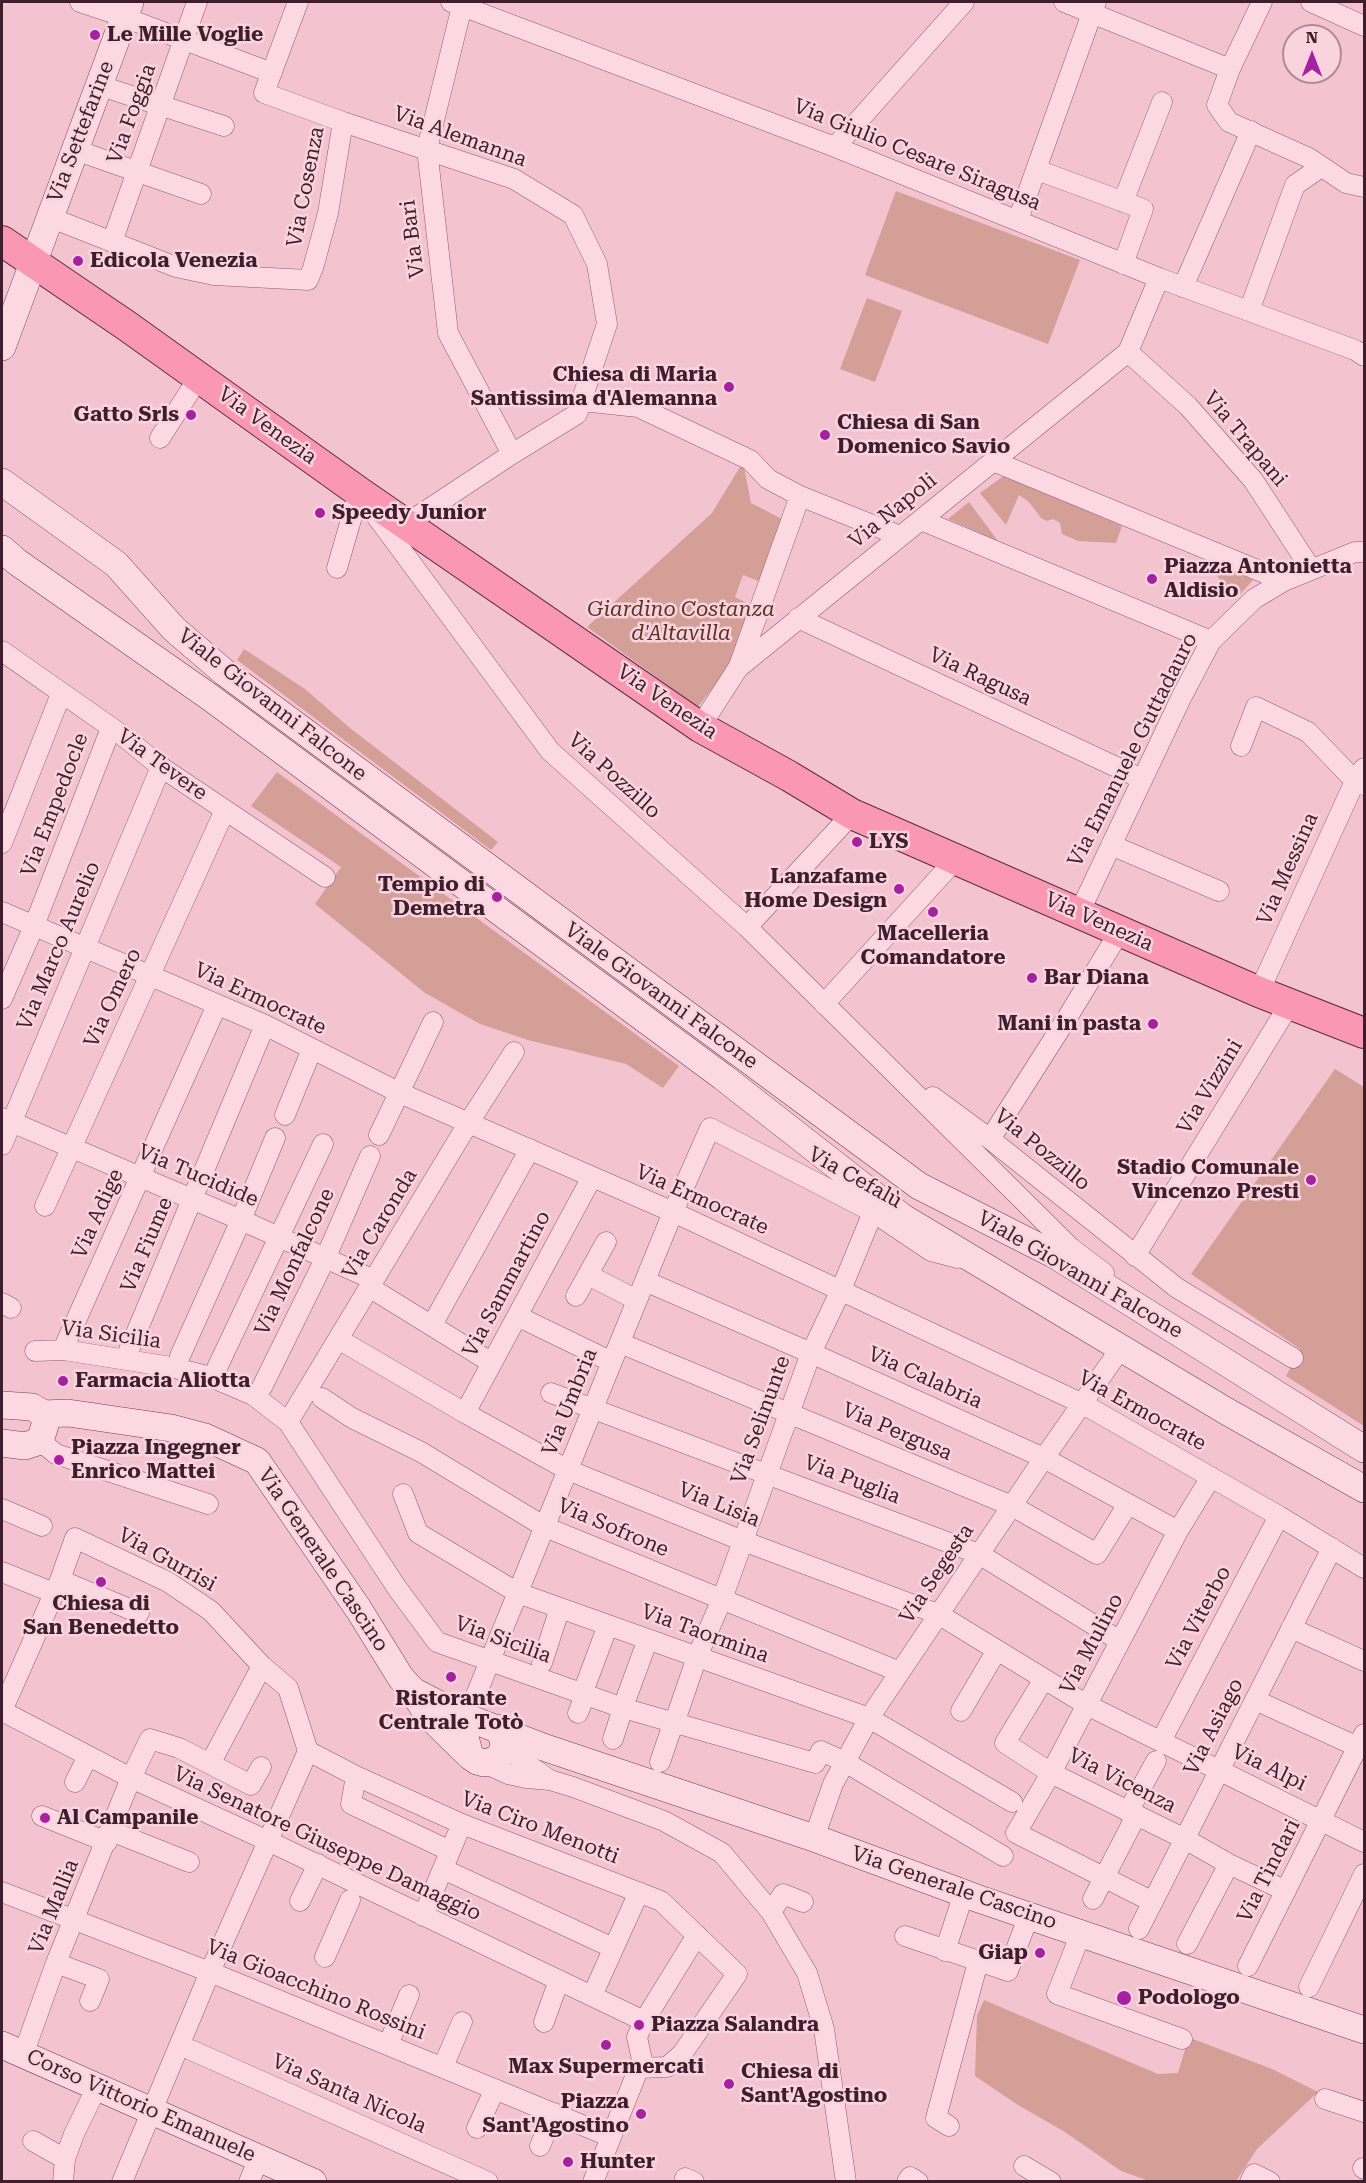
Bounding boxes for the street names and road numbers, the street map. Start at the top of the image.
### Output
street label: Via Settefarine [42,58,120,206]
street label: Via Foggia [102,61,162,167]
street label: Via Giulio Cesare Siragusa [790,94,1044,216]
street label: Via Alemanna [390,101,530,173]
street label: Via Cosenza [282,125,330,249]
street label: Via Bari [396,198,430,280]
street label: Via Venezia [213,382,321,470]
street label: Via Trapani [1198,386,1292,492]
street label: Via Napoli [844,468,942,554]
street label: Viale Giovanni Falcone [172,623,372,787]
street label: Via Emanuele Guttadauro [1063,629,1203,871]
street label: Via Ragusa [925,642,1035,712]
street label: Via Venezia [612,659,722,745]
street label: Via Tevere [112,724,212,806]
street label: Via Pozzillo [562,728,666,824]
street label: Via Empedocle [16,729,94,881]
street label: Via Messina [1252,809,1324,929]
street label: Via Marco Aurelio [12,858,106,1034]
street label: Via Venezia [1041,887,1157,957]
street label: Viale Giovanni Falcone [559,917,763,1075]
street label: Via Omero [79,944,147,1052]
street label: Via Ermocrate [190,957,330,1041]
street label: Via Vizzini [1172,1035,1248,1139]
street label: Via Pozzillo [989,1104,1095,1196]
street label: Via Tucidide [134,1139,262,1213]
street label: Via Cefalù [804,1142,906,1214]
street label: Via Ermocrate [632,1159,772,1241]
street label: Via Caronda [337,1164,423,1284]
street label: Via Adige [67,1165,129,1263]
street label: Via Monfalcone [250,1184,340,1340]
street label: Via Fiume [116,1194,178,1296]
street label: Via Sammartino [458,1206,556,1362]
street label: Viale Giovanni Falcone [973,1206,1187,1344]
street label: Via Sicilia [59,1316,163,1354]
street label: Via Calabria [864,1342,986,1414]
street label: Via Umbria [537,1345,603,1459]
street label: Via Selinunte [726,1352,796,1488]
street label: Via Ermocrate [1073,1365,1211,1457]
street label: Via Pergusa [838,1397,956,1467]
street label: Via Puglia [800,1450,904,1510]
street label: Via Generale Cascino [252,1464,394,1656]
street label: Via Lisia [674,1477,764,1533]
street label: Via Sofrone [553,1493,673,1563]
street label: Via Segesta [894,1519,980,1629]
street label: Via Gurrisi [113,1523,221,1597]
street label: Via Viterbo [1161,1562,1237,1674]
street label: Via Mulino [1055,1589,1129,1699]
street label: Via Taormina [638,1599,772,1669]
street label: Via Sicilia [451,1611,555,1669]
street label: Via Asiago [1179,1674,1249,1780]
street label: Via Alpi [1228,1739,1310,1797]
street label: Via Vicenza [1064,1743,1180,1819]
street label: Via Senatore Giuseppe Damaggio [169,1761,485,1927]
street label: Via Ciro Menotti [458,1786,622,1870]
street label: Via Tindari [1232,1815,1306,1927]
street label: Via Generale Cascino [848,1841,1060,1935]
street label: Via Mallia [24,1856,84,1958]
street label: Via Gioacchino Rossini [203,1934,429,2046]
street label: Corso Vittorio Emanuele [23,2044,259,2168]
street label: Via Santa Nicola [268,2049,430,2139]

